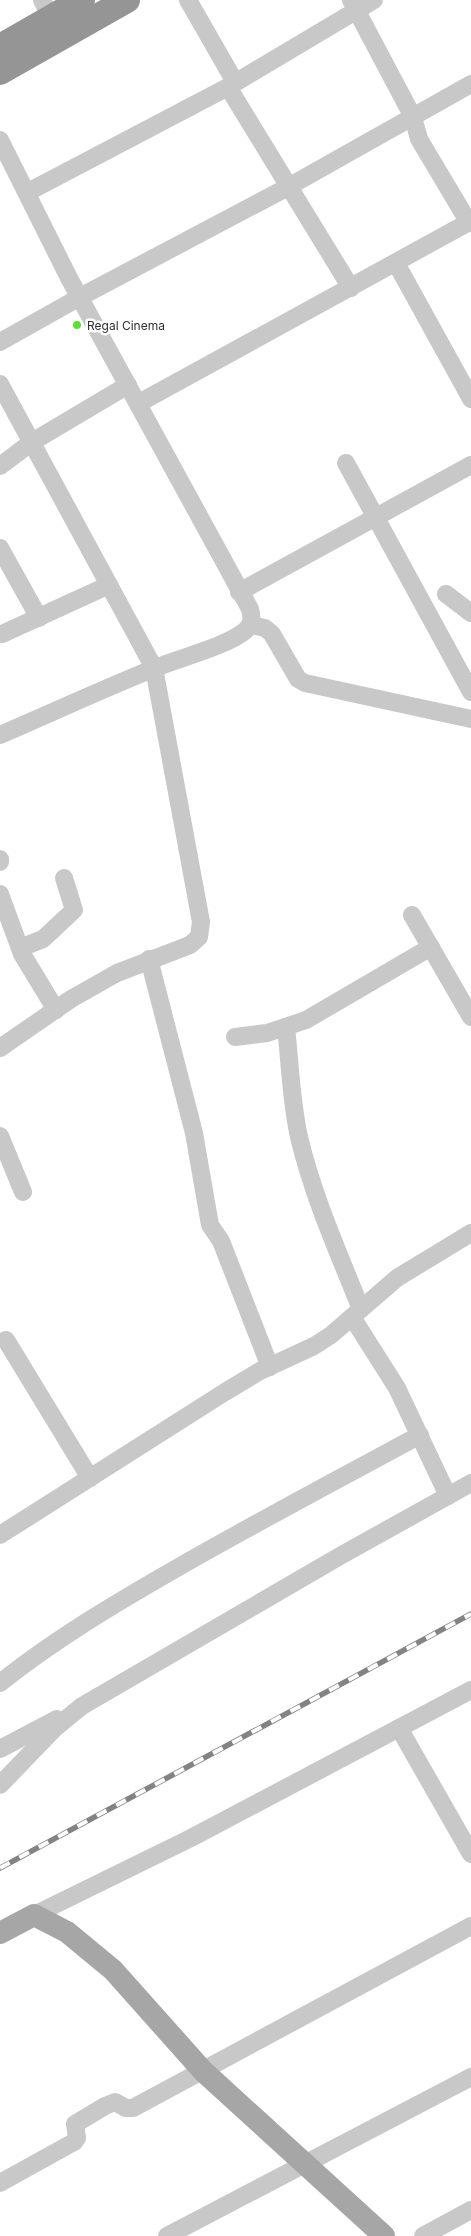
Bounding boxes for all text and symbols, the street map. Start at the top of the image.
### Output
place label: Regal Cinema [87,318,165,333]
marker: Regal Cinema [71,319,83,331]

